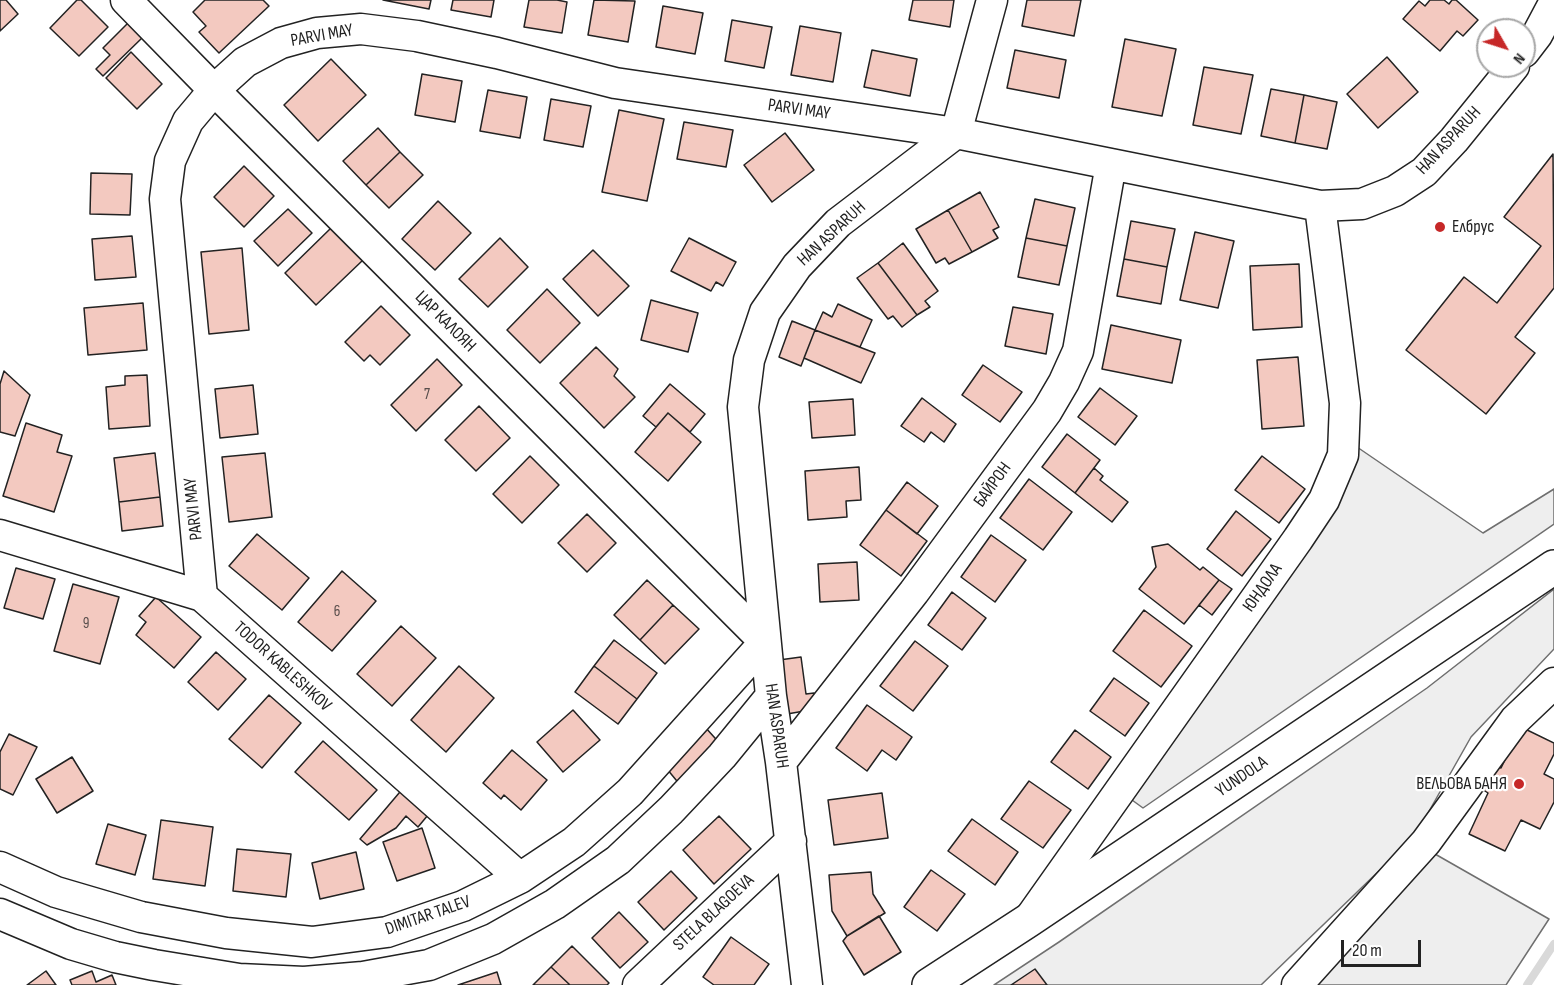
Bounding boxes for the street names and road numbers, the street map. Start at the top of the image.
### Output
street label: PARVI MAY [289,20,355,52]
street label: PARVI MAY [766,95,832,125]
street label: HAN ASPARUH [1412,102,1486,180]
street label: HAN ASPARUH [793,197,871,271]
street label: ЦАР КАЛОЯН [410,287,480,357]
street label: БАЙРОН [970,458,1016,512]
street label: PARVI MAY [180,477,208,541]
street label: ЮНДОЛА [1239,560,1287,616]
street label: TODOR KABLESHKOV [229,617,335,717]
street label: HAN ASPARUH [759,682,793,770]
street label: YUNDOLA [1212,752,1272,802]
street label: STELA BLAGOEVA [669,870,759,956]
street label: DIMITAR TALEV [383,891,473,941]

